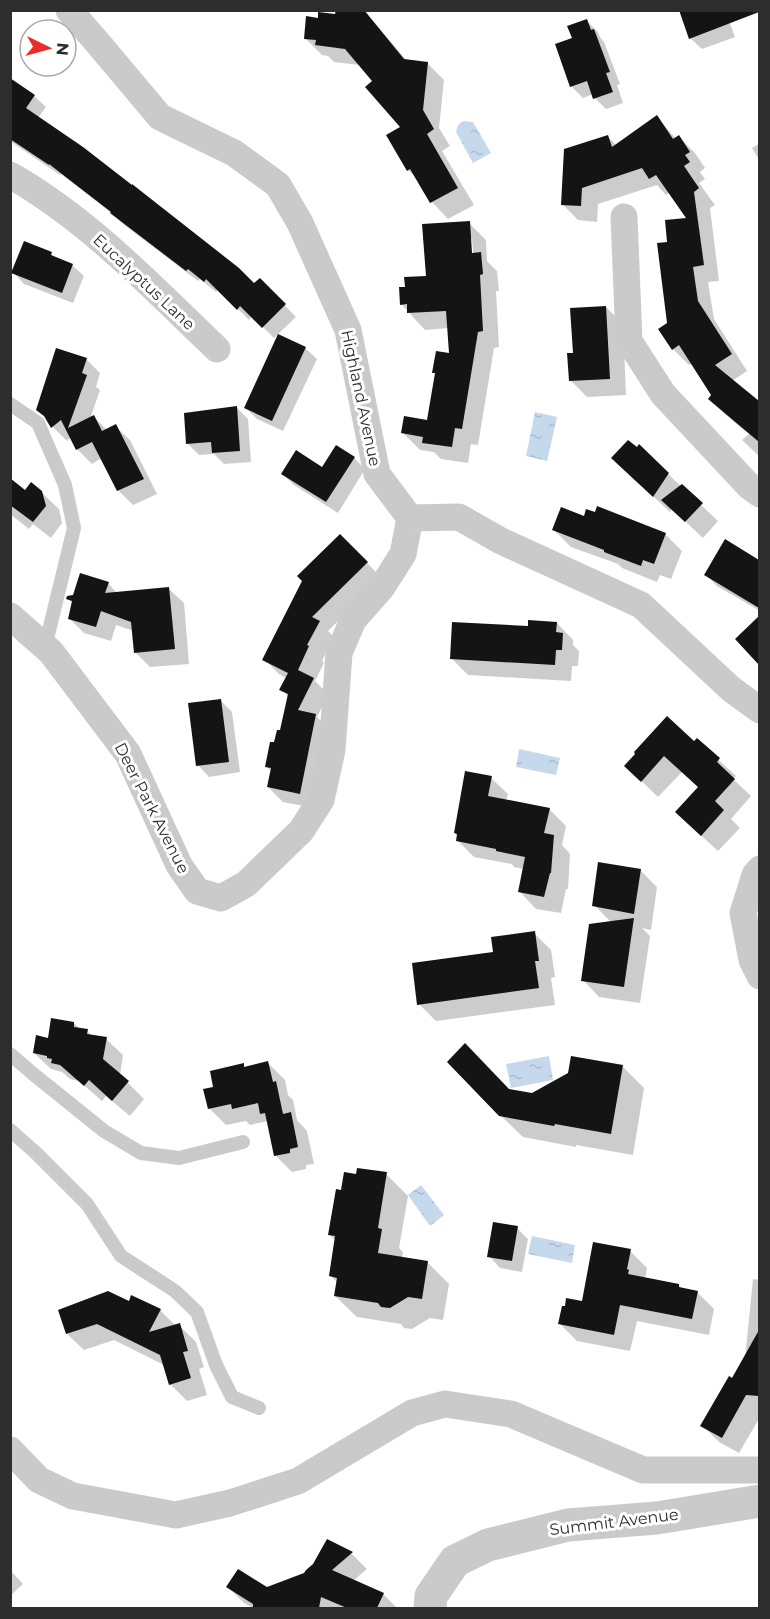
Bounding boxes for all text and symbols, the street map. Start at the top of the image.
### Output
north arrow [18,18,78,78]
text: N [52,42,72,57]
street label: Eucalyptus Lane [89,230,199,334]
street label: Highland Avenue [337,328,385,468]
street label: Deer Park Avenue [111,739,193,877]
street label: Summit Avenue [548,1505,680,1539]

